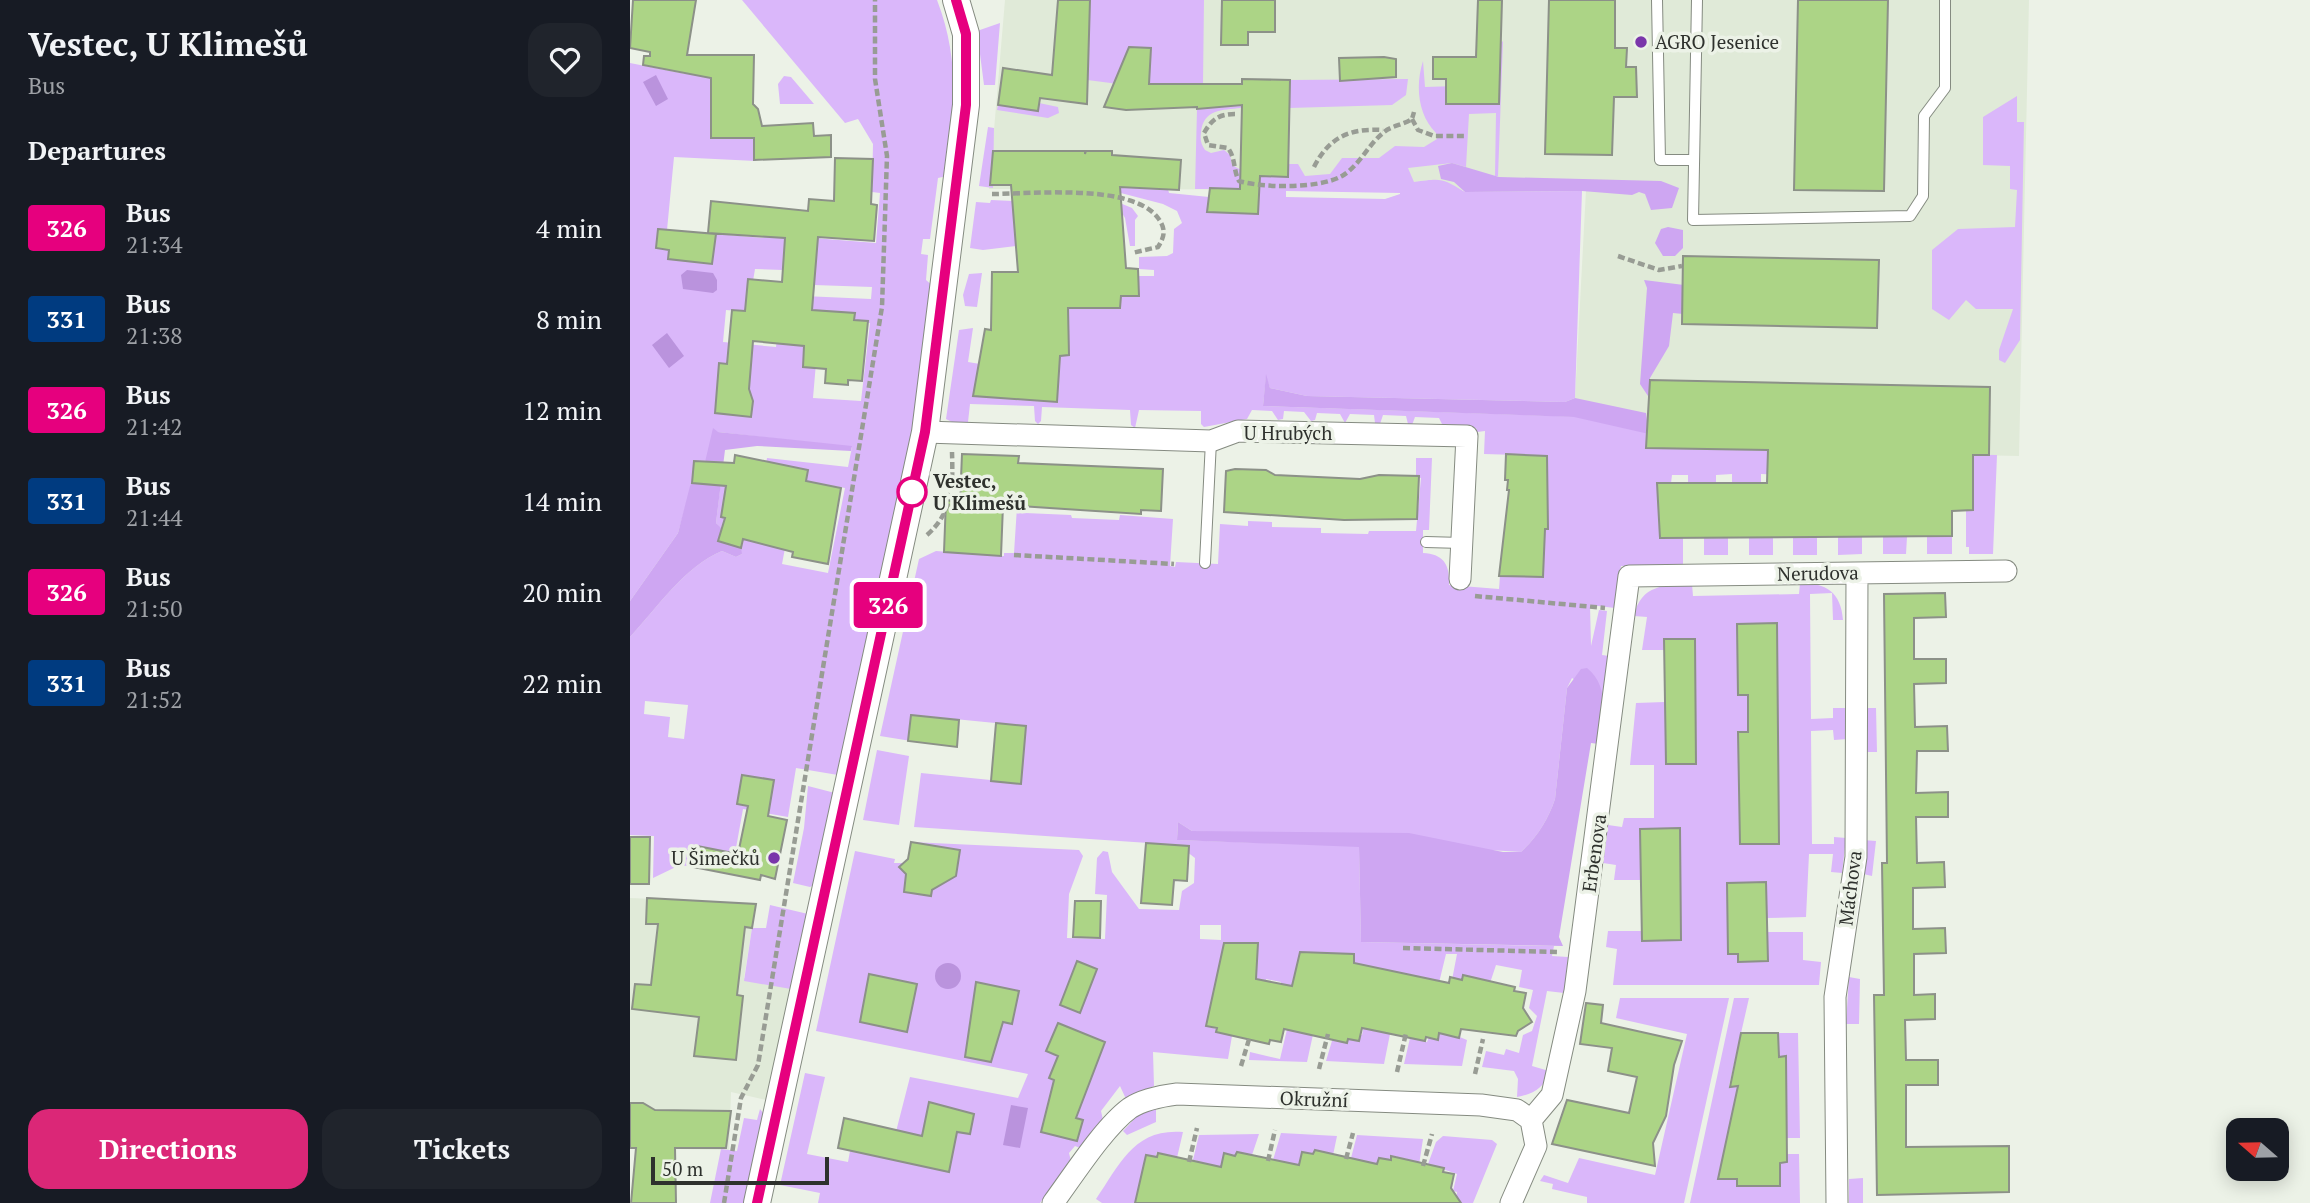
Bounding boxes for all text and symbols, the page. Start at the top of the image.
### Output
text: Vestec, U Klimešů [28,22,308,65]
button: heart [528,23,602,97]
place label: AGRO Jesenice [1655,29,1779,54]
marker: AGRO Jesenice [1633,34,1649,50]
text: Bus [28,70,65,101]
text: Departures [28,133,166,167]
text: Bus [126,195,171,229]
text: 4 min [536,211,602,245]
text: 326 [46,212,87,244]
text: 21:34 [126,229,183,260]
text: Bus [126,286,171,320]
text: 8 min [536,302,602,336]
text: 331 [46,303,87,335]
text: 21:38 [126,320,183,351]
text: Bus [126,377,171,411]
text: 12 min [522,393,602,427]
text: 326 [46,394,87,426]
text: 21:42 [126,411,183,442]
street label: U Hrubých [1244,420,1332,445]
text: Bus [126,468,171,502]
place label: Vestec, U Klimešů [933,468,1026,515]
marker: Vestec, U Klimešů [897,477,927,507]
text: 14 min [522,484,602,518]
text: 331 [46,485,87,517]
text: 21:44 [126,502,183,533]
text: Bus [126,559,171,593]
street label: Nerudova [1777,559,1859,586]
text: 20 min [522,575,602,609]
text: 326 [46,576,87,608]
line badge: 326 [848,582,928,628]
text: 326 [868,589,908,621]
text: 21:50 [126,593,183,624]
text: Bus [126,650,171,684]
text: 22 min [522,666,602,700]
text: 331 [46,667,87,699]
text: 21:52 [126,684,183,715]
street label: Erbenova [1576,812,1611,894]
place label: U Šimečků [671,845,760,870]
street label: Máchova [1832,849,1867,927]
marker: U Šimečků [766,850,782,866]
street label: Okružní [1279,1085,1349,1112]
button: Directions [28,1109,308,1189]
button: Tickets [322,1109,602,1189]
north arrow [2226,1118,2289,1181]
map controls [2226,1118,2289,1181]
scale bar [651,1154,830,1186]
text: 50 m [662,1156,703,1181]

